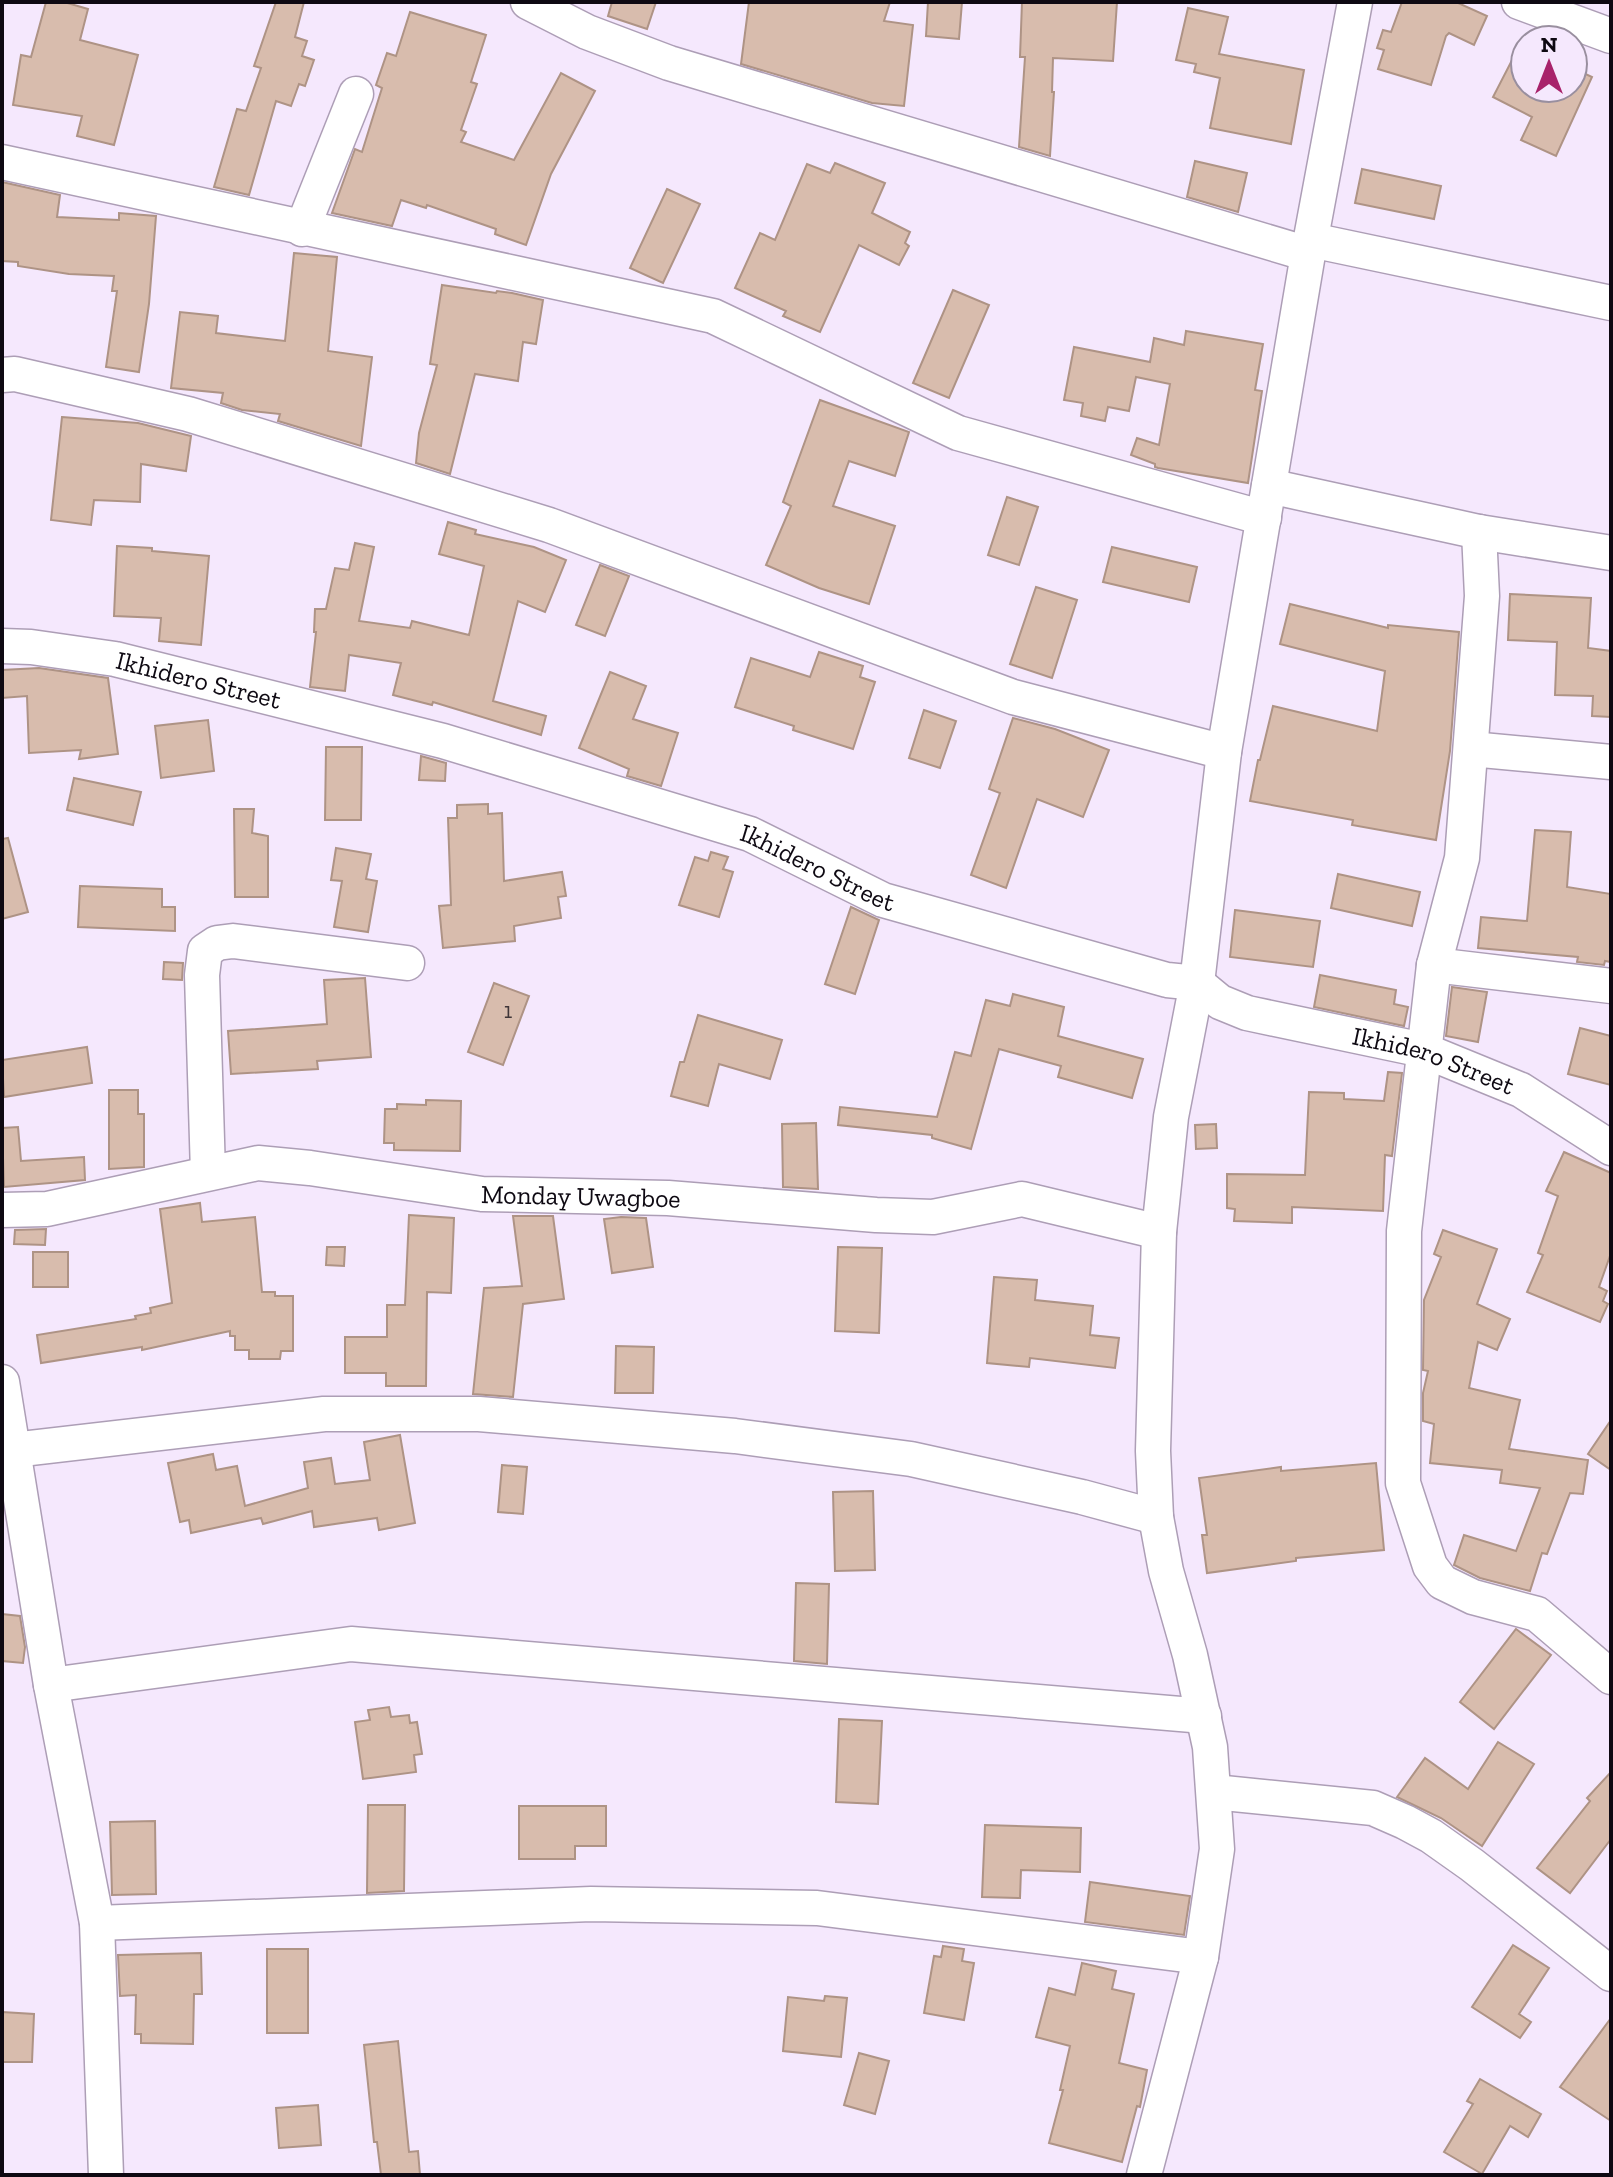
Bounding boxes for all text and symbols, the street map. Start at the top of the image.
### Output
north arrow [1509,24,1589,104]
text: N [1541,31,1558,58]
street label: Ikhidero Street [113,644,285,716]
street label: Ikhidero Street [737,816,899,919]
house number: 1 [504,997,513,1024]
street label: Ikhidero Street [1349,1020,1519,1102]
street label: Monday Uwagboe [481,1178,682,1215]

